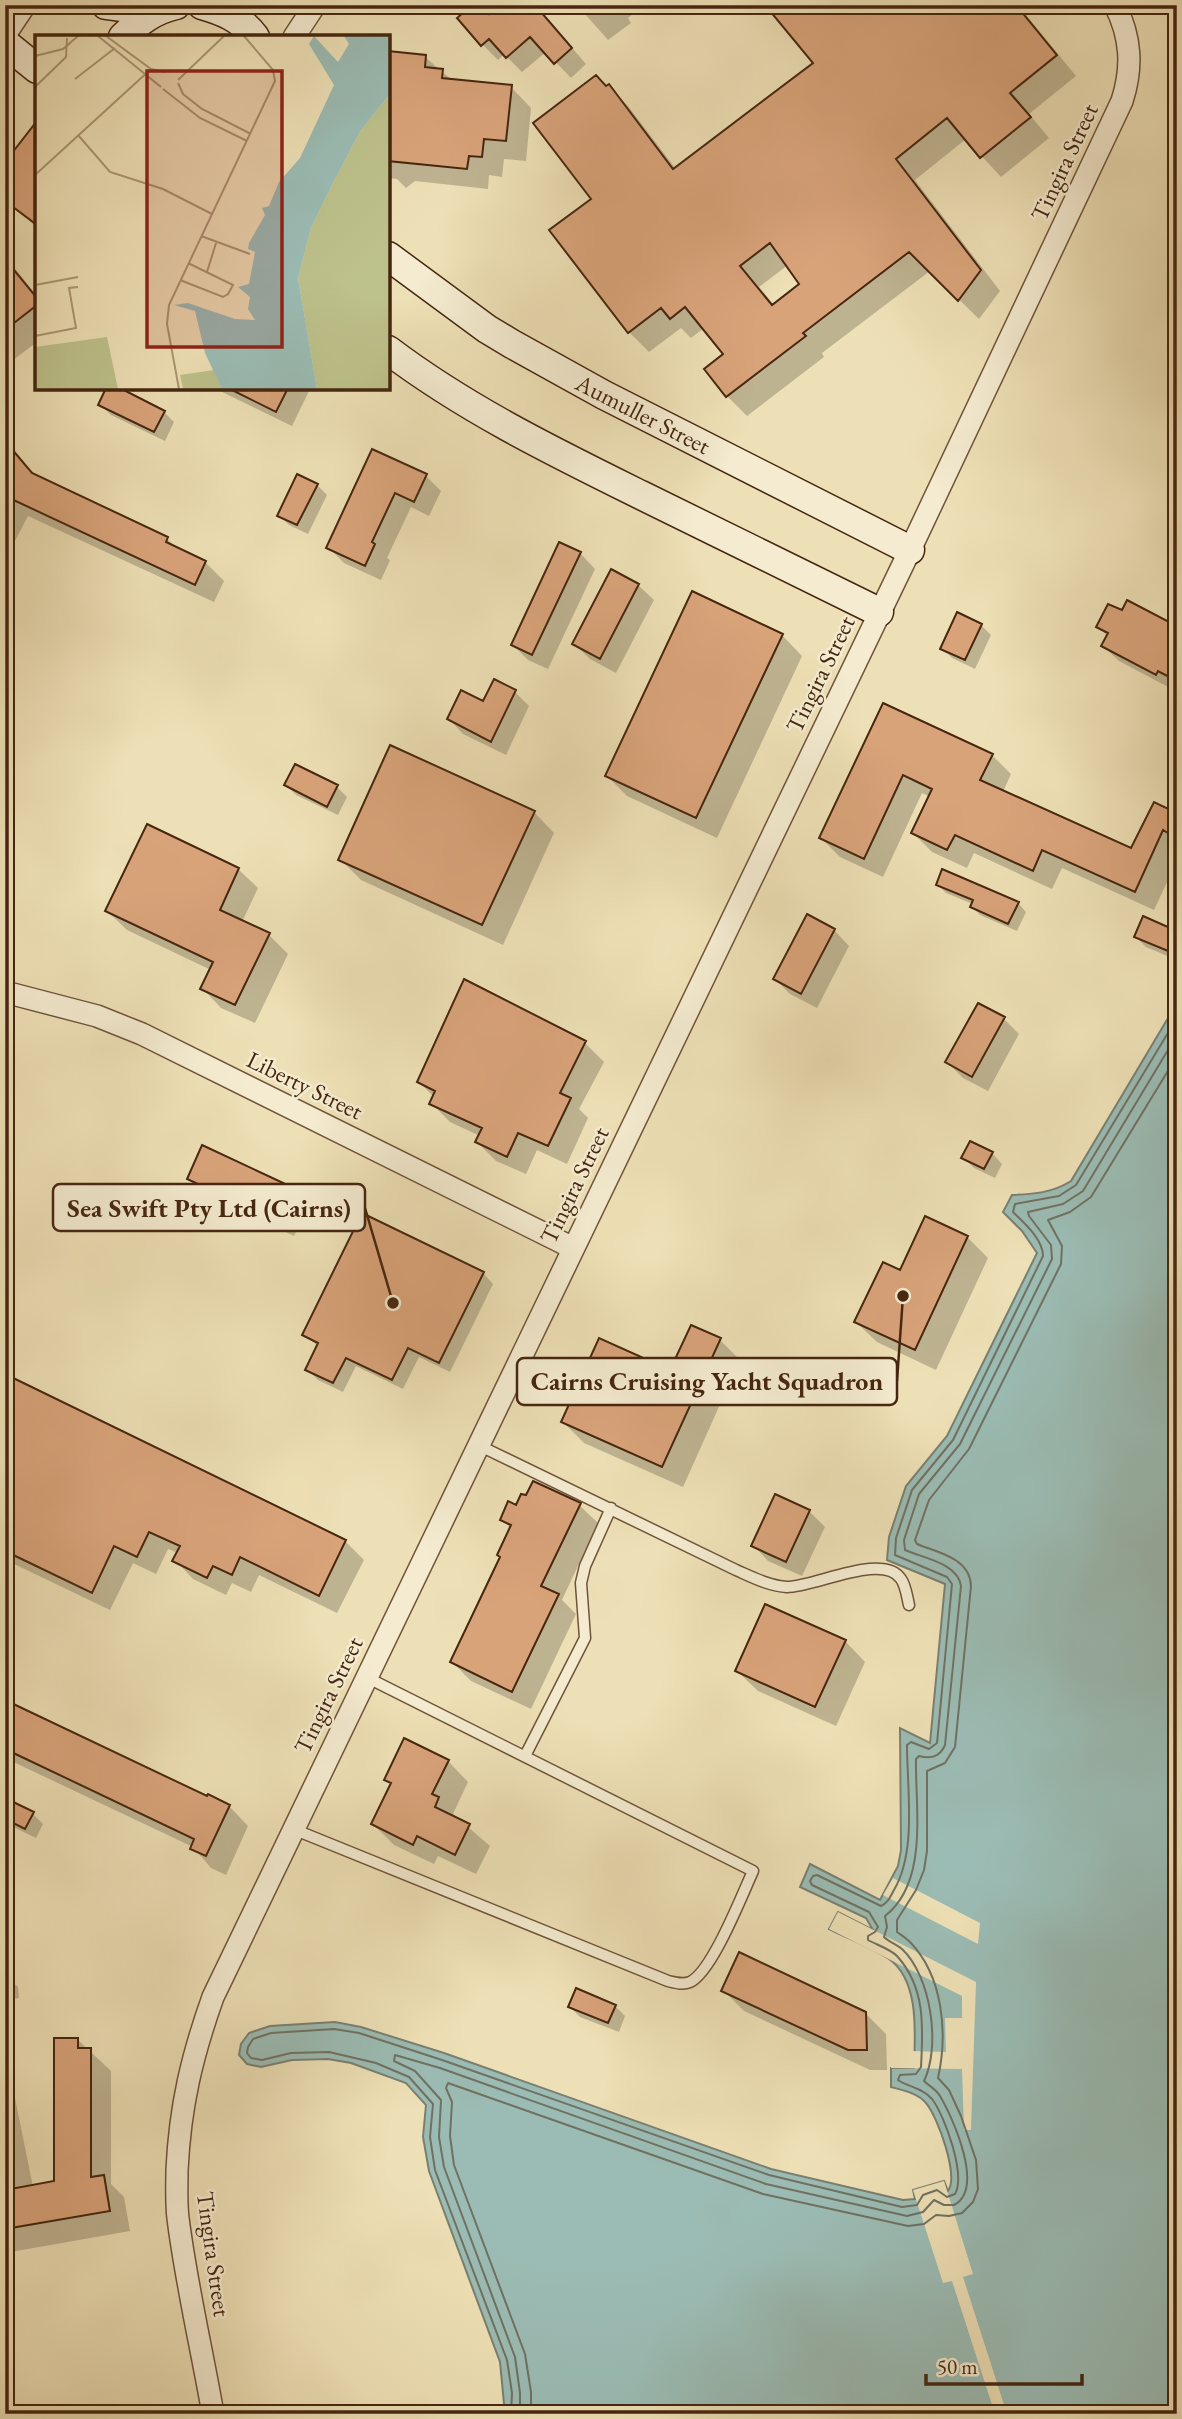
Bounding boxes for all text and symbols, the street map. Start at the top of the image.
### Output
inset map [35,35,390,390]
street label: Tingira Street [1023,98,1105,226]
street label: Aumuller Street [570,366,716,461]
street label: Tingira Street [778,610,862,737]
street label: Liberty Street [242,1044,368,1127]
street label: Tingira Street [532,1121,616,1248]
callout: Sea Swift Pty Ltd (Cairns) [53,1184,365,1231]
text: Sea Swift Pty Ltd (Cairns) [67,1191,351,1225]
callout: Cairns Cruising Yacht Squadron [517,1358,897,1405]
text: Cairns Cruising Yacht Squadron [531,1364,883,1398]
street label: Tingira Street [286,1631,370,1758]
street label: Tingira Street [190,2189,238,2319]
scale bar [926,2342,1082,2386]
text: 50 m [937,2353,978,2380]

